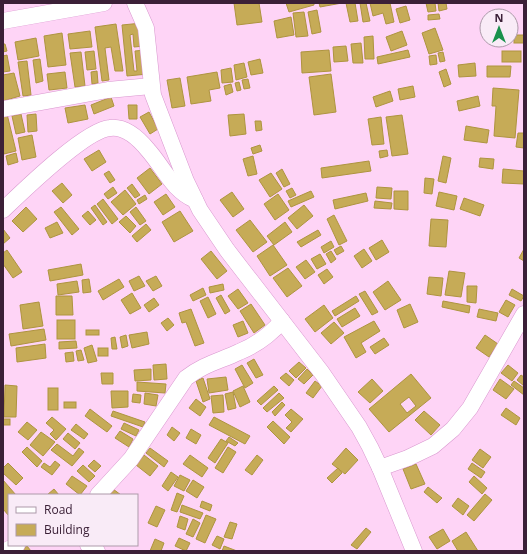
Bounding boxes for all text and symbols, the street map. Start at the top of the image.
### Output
north arrow [479,8,519,48]
text: N [495,10,503,25]
legend [8,494,138,546]
text: Road [44,501,73,518]
text: Building [44,521,90,538]

